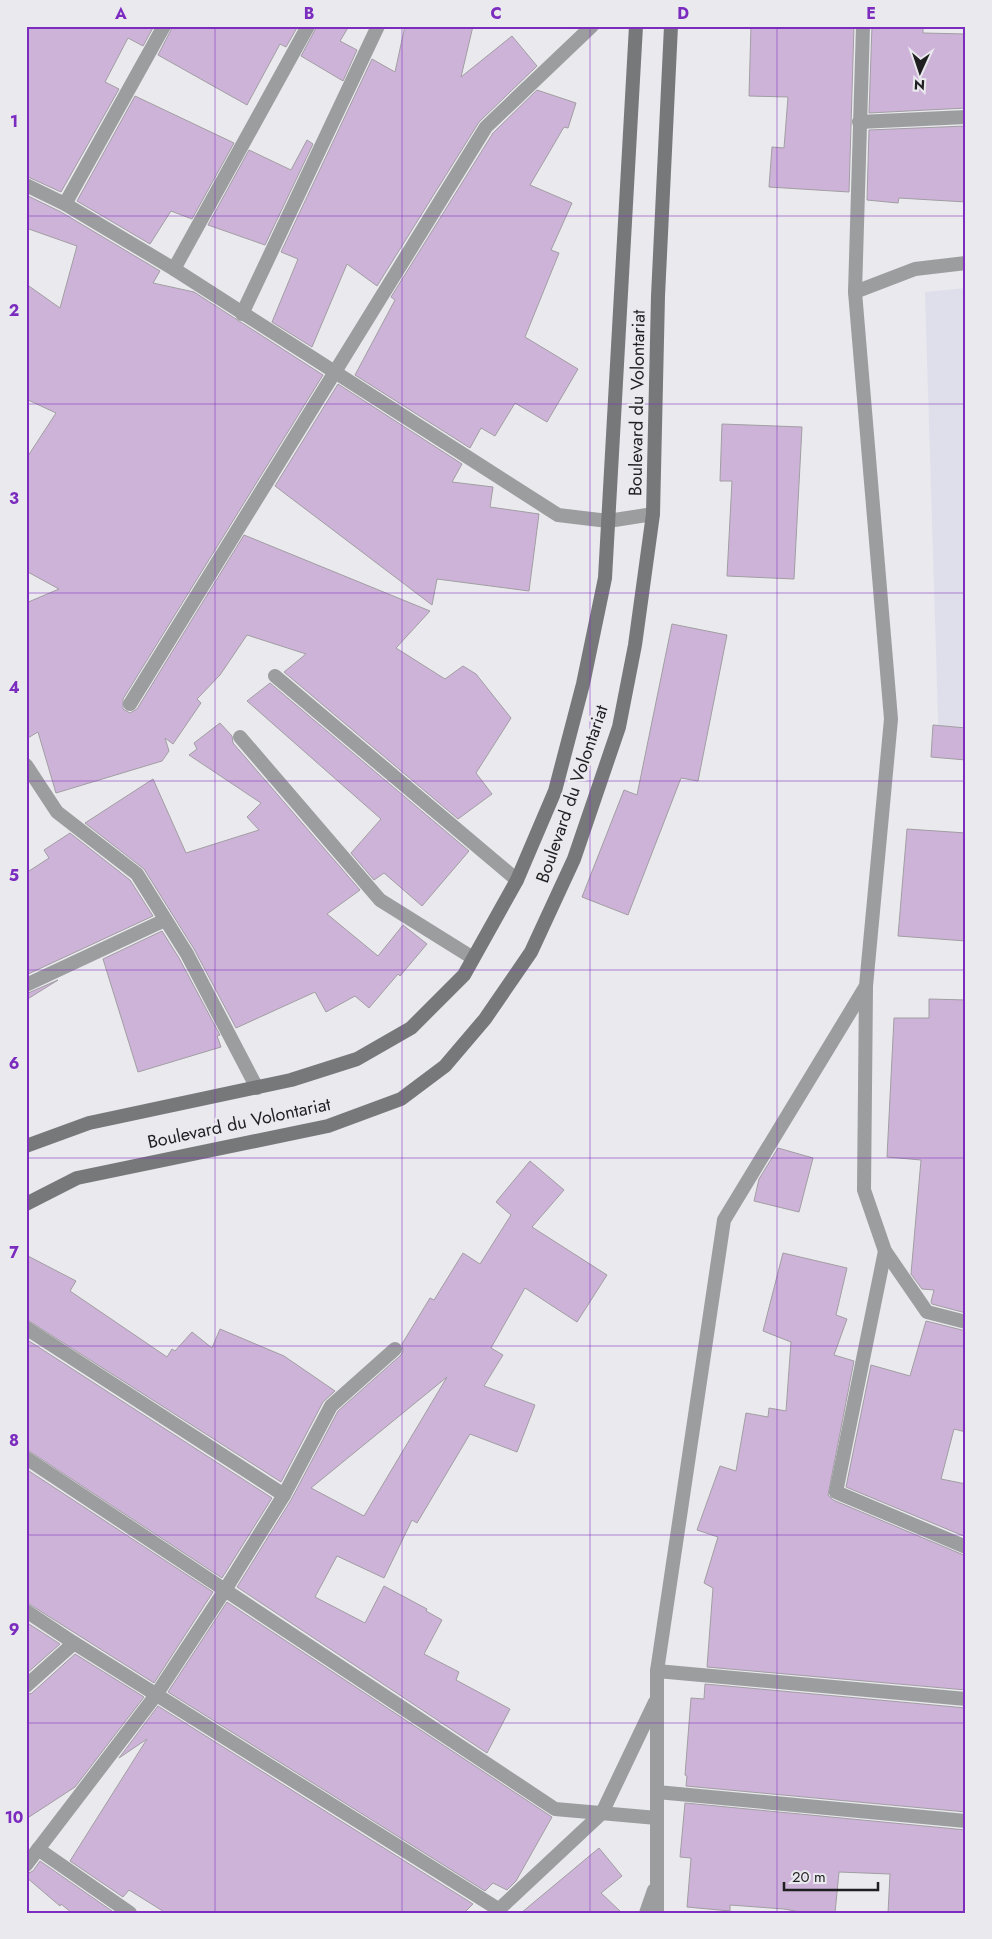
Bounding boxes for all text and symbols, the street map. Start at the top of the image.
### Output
text: A [114,2,127,25]
text: B [304,2,314,25]
text: C [490,2,502,25]
text: D [677,2,689,25]
text: E [866,2,876,25]
north arrow [894,48,944,98]
text: N [913,75,925,95]
text: 1 [10,110,18,133]
text: 2 [9,299,19,322]
street label: Boulevard du Volontariat [622,309,652,496]
text: 3 [9,487,19,510]
text: 4 [8,676,20,699]
street label: Boulevard du Volontariat [529,701,615,886]
text: 5 [9,864,19,887]
text: 6 [9,1052,19,1075]
street label: Boulevard du Volontariat [145,1091,334,1155]
text: 7 [9,1241,19,1264]
text: 8 [9,1429,19,1452]
text: 9 [9,1618,19,1641]
text: 10 [5,1806,23,1829]
scale bar [784,1859,878,1891]
text: 20 m [792,1866,826,1888]

